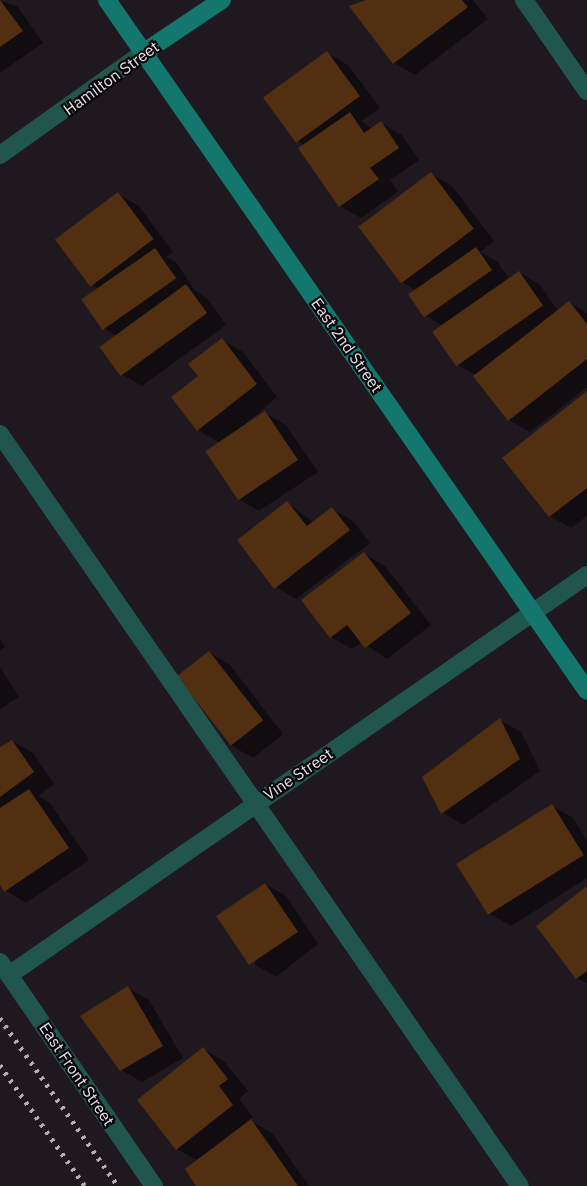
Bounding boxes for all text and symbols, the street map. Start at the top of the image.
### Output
street label: Hamilton Street [60,37,162,119]
street label: East 2nd Street [307,294,387,396]
street label: Vine Street [260,744,336,804]
street label: East Front Street [35,1019,119,1129]

